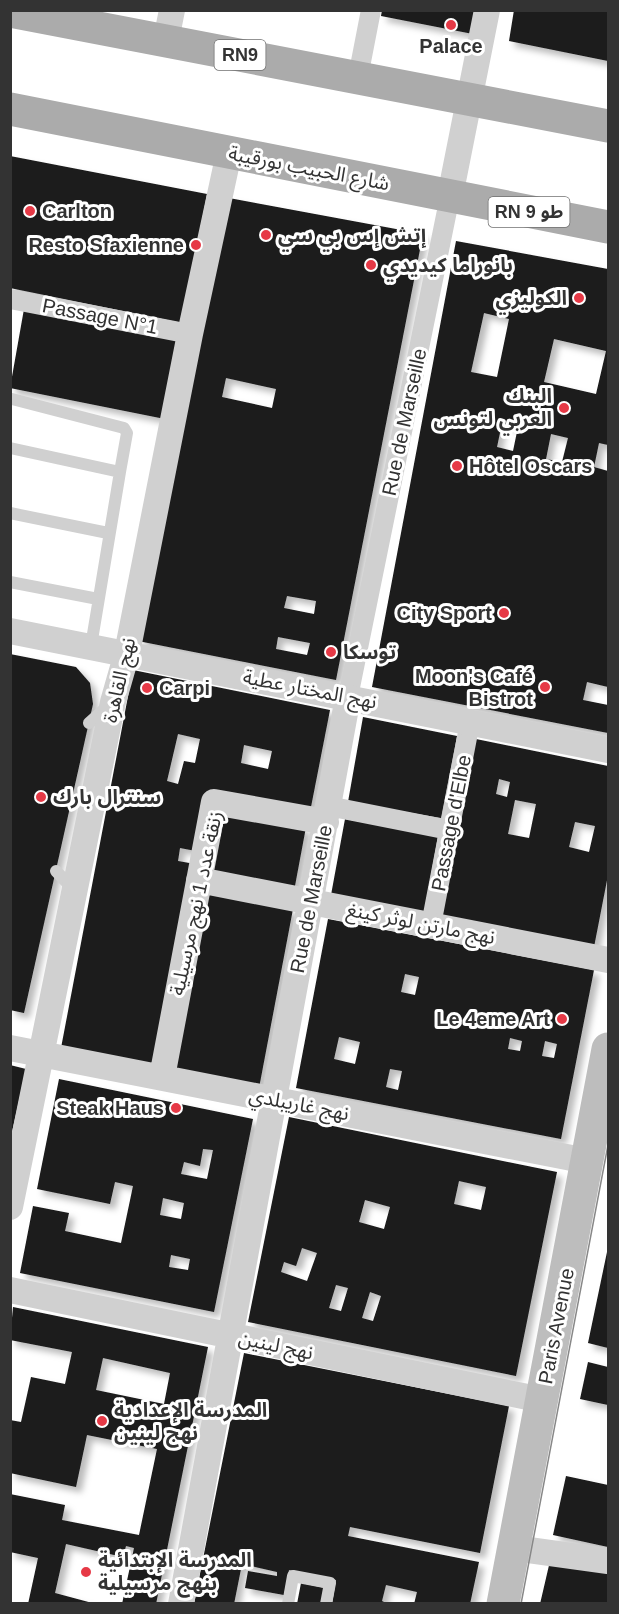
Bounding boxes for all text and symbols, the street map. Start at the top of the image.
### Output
marker: Palace [444,18,458,32]
place label: Palace [419,35,483,57]
road number: RN9 [214,40,266,70]
street label: شارع الحبيب بورقيبة [226,142,391,198]
road number: RN 9 طو [488,197,570,227]
place label: Carlton [42,200,112,222]
marker: Carlton [23,204,37,218]
place label: إتش إس بي سي [278,224,426,252]
marker: إتش إس بي سي [259,228,273,242]
place label: Resto Sfaxienne [28,234,184,256]
marker: Resto Sfaxienne [189,238,203,252]
place label: بانوراما كيديدي [383,254,513,282]
marker: بانوراما كيديدي [364,258,378,272]
place label: الكوليزي [495,287,567,315]
marker: الكوليزي [572,291,586,305]
street label: Passage N°1 [40,294,160,338]
street label: Rue de Marseille [378,346,430,498]
place label: البنك العربي لتونس [434,385,552,436]
marker: البنك العربي لتونس [557,401,571,415]
place label: Hôtel Oscars [469,455,592,477]
marker: Hôtel Oscars [450,459,464,473]
place label: City Sport [396,602,492,624]
marker: City Sport [497,606,511,620]
street label: نهج القاهرة [99,635,143,725]
place label: توسكا [343,641,396,664]
marker: توسكا [324,645,338,659]
street label: نهج المختار عطية [240,665,379,717]
place label: Moon's Café Bistrot [415,665,533,710]
place label: Carpi [159,677,210,699]
marker: Moon's Café Bistrot [538,680,552,694]
marker: Carpi [140,681,154,695]
street label: Passage d'Elbe [427,753,475,893]
place label: سنترال بارك [53,786,161,809]
marker: سنترال بارك [34,790,48,804]
street label: زنقة عدد 1 نهج مرسيلية [166,809,230,998]
street label: Rue de Marseille [286,823,336,975]
street label: نهج مارتن لوثر كينغ [344,898,497,952]
place label: Le 4eme Art [436,1008,550,1030]
marker: Le 4eme Art [555,1012,569,1026]
street label: نهج غاريبلدي [246,1084,351,1129]
place label: Steak Haus [56,1097,164,1119]
marker: Steak Haus [169,1101,183,1115]
street label: Paris Avenue [534,1266,578,1386]
street label: نهج لينين [236,1326,315,1368]
place label: المدرسة الإعدادية نهج لينين [114,1399,267,1448]
marker: المدرسة الإعدادية نهج لينين [95,1414,109,1428]
place label: المدرسة الإبتدائية بنهج مرسيلية [98,1549,252,1598]
marker: المدرسة الإبتدائية بنهج مرسيلية [79,1565,93,1579]

